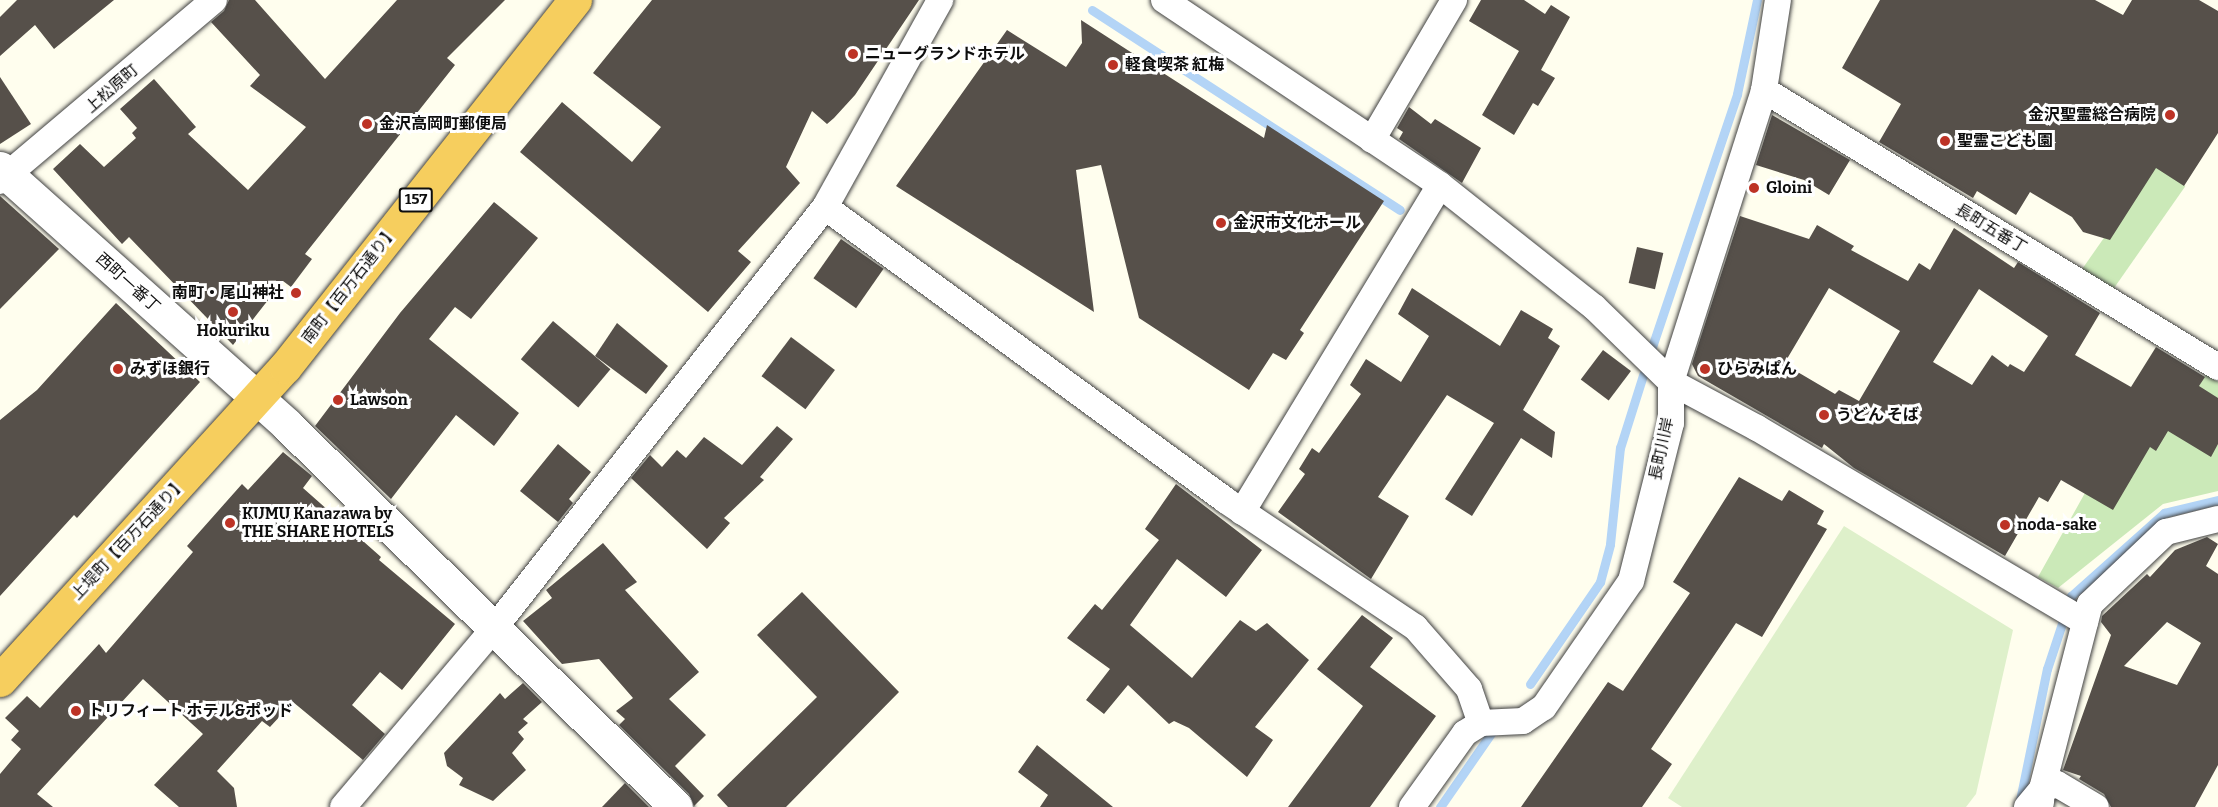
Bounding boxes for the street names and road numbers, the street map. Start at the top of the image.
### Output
street label: 上松原町 [82,61,142,117]
road number: 157 [398,188,434,212]
street label: 長町五番丁 [1952,200,2030,258]
street label: 南町【百万石通り】 [298,222,402,348]
street label: 西町一番丁 [92,249,164,317]
street label: 長町川岸 [1646,416,1678,482]
street label: 上堤町【百万石通り】 [67,474,191,604]

